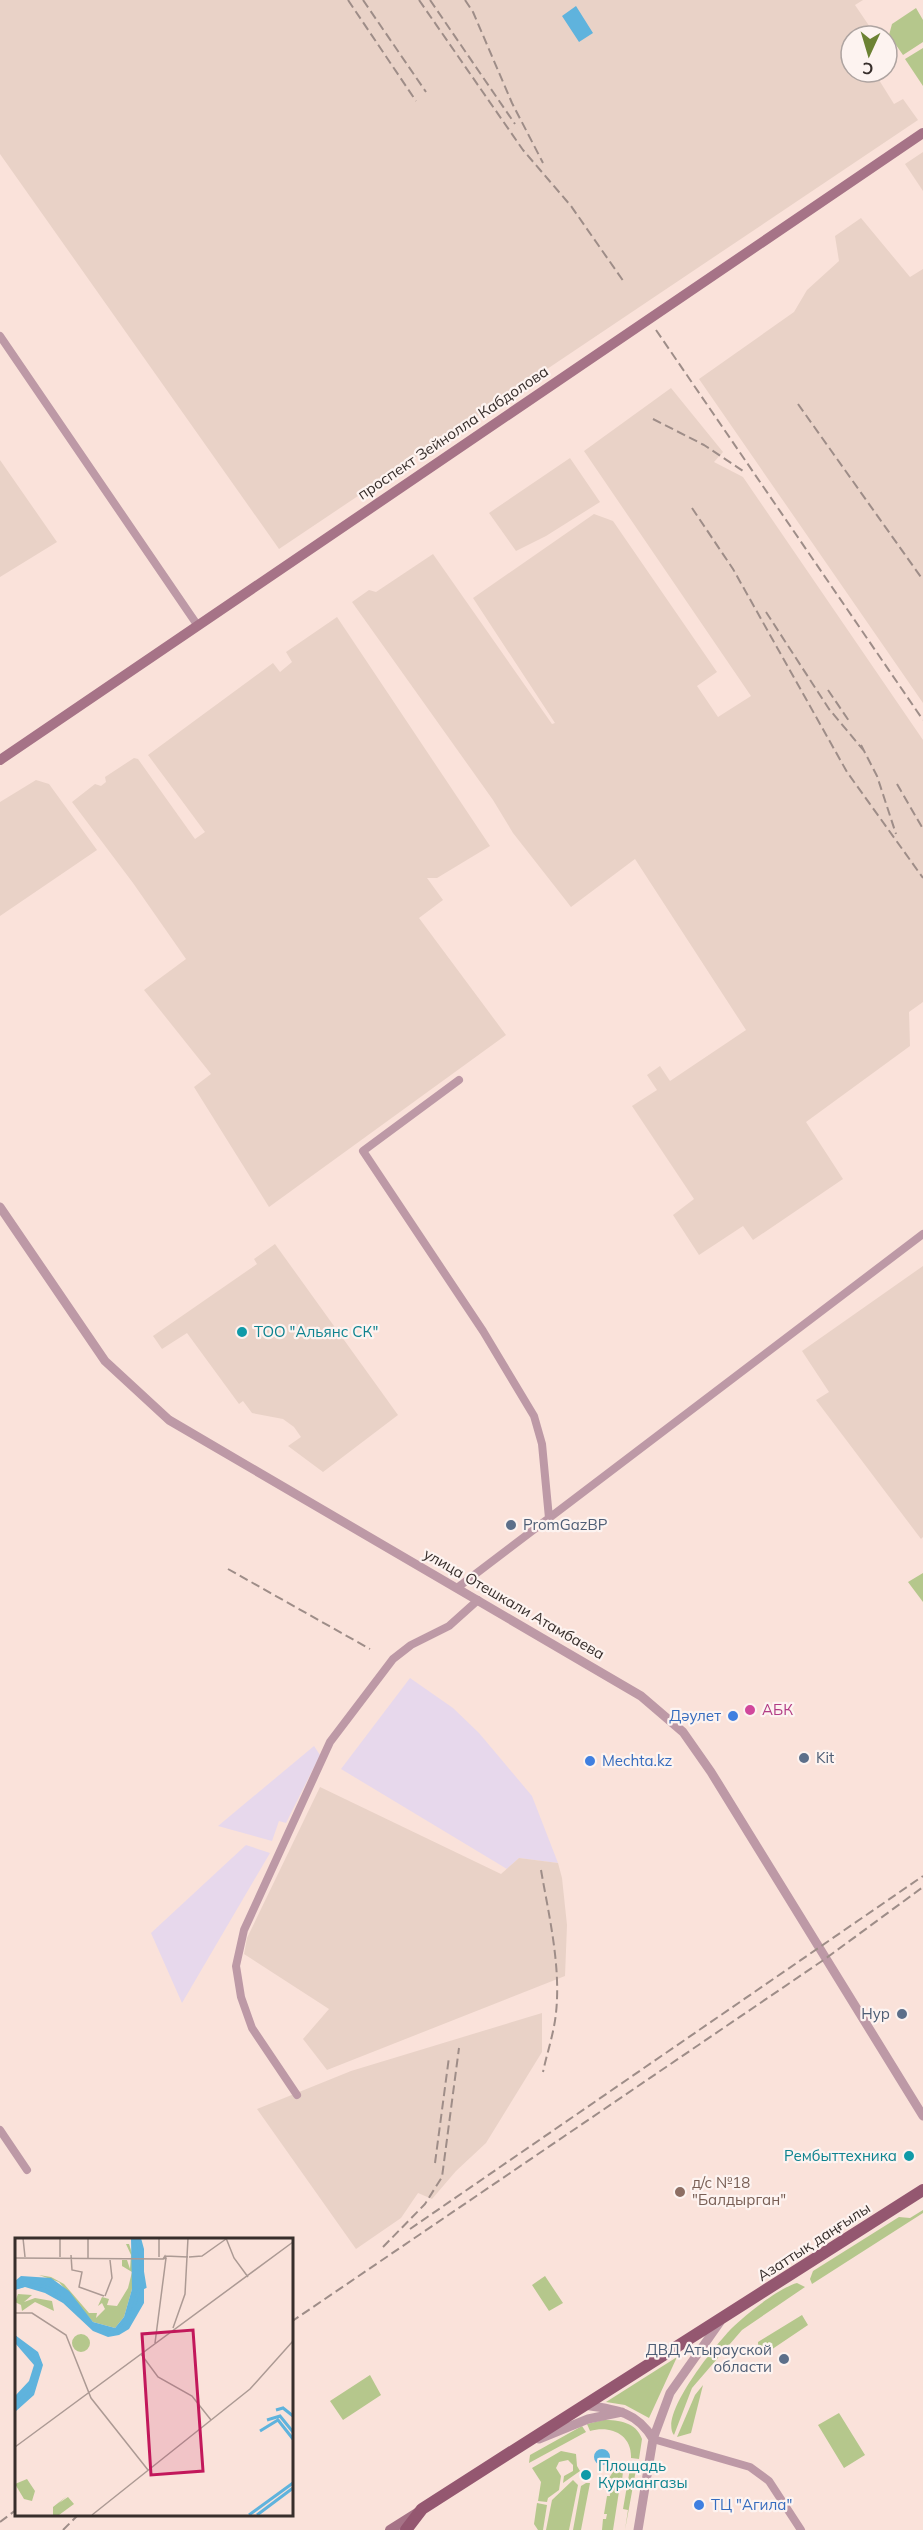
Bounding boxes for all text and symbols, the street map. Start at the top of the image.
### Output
north arrow [839,24,899,84]
text: С [862,59,874,79]
street label: проспект Зейнолла Кабдолова [354,361,552,504]
place label: ТОО "Альянс СК" [254,1322,378,1341]
marker: ТОО "Альянс СК" [235,1325,249,1339]
place label: PromGazBP [523,1515,608,1534]
marker: PromGazBP [504,1518,518,1532]
street label: улица Отешкали Атамбаева [420,1544,608,1663]
place label: АБК [762,1700,793,1719]
marker: АБК [743,1703,757,1717]
place label: Дәулет [669,1706,721,1725]
marker: Дәулет [726,1709,740,1723]
place label: Kit [816,1748,834,1767]
place label: Mechta.kz [602,1751,673,1770]
marker: Kit [797,1751,811,1765]
marker: Mechta.kz [583,1754,597,1768]
place label: Нур [861,2004,890,2023]
marker: Нур [895,2007,909,2021]
place label: Рембыттехника [784,2146,897,2165]
marker: Рембыттехника [902,2149,916,2163]
place label: д/с №18 "Балдырган" [692,2173,786,2209]
marker: д/с №18 "Балдырган" [673,2185,687,2199]
street label: Азаттық даңғылы [754,2198,874,2285]
inset map [15,2238,292,2515]
place label: ДВД Атырауской области [646,2340,772,2376]
marker: ДВД Атырауской области [777,2352,791,2366]
place label: Площадь Курмангазы [598,2456,688,2492]
marker: Площадь Курмангазы [579,2468,593,2482]
place label: ТЦ "Агила" [711,2495,792,2514]
marker: ТЦ "Агила" [692,2498,706,2512]

